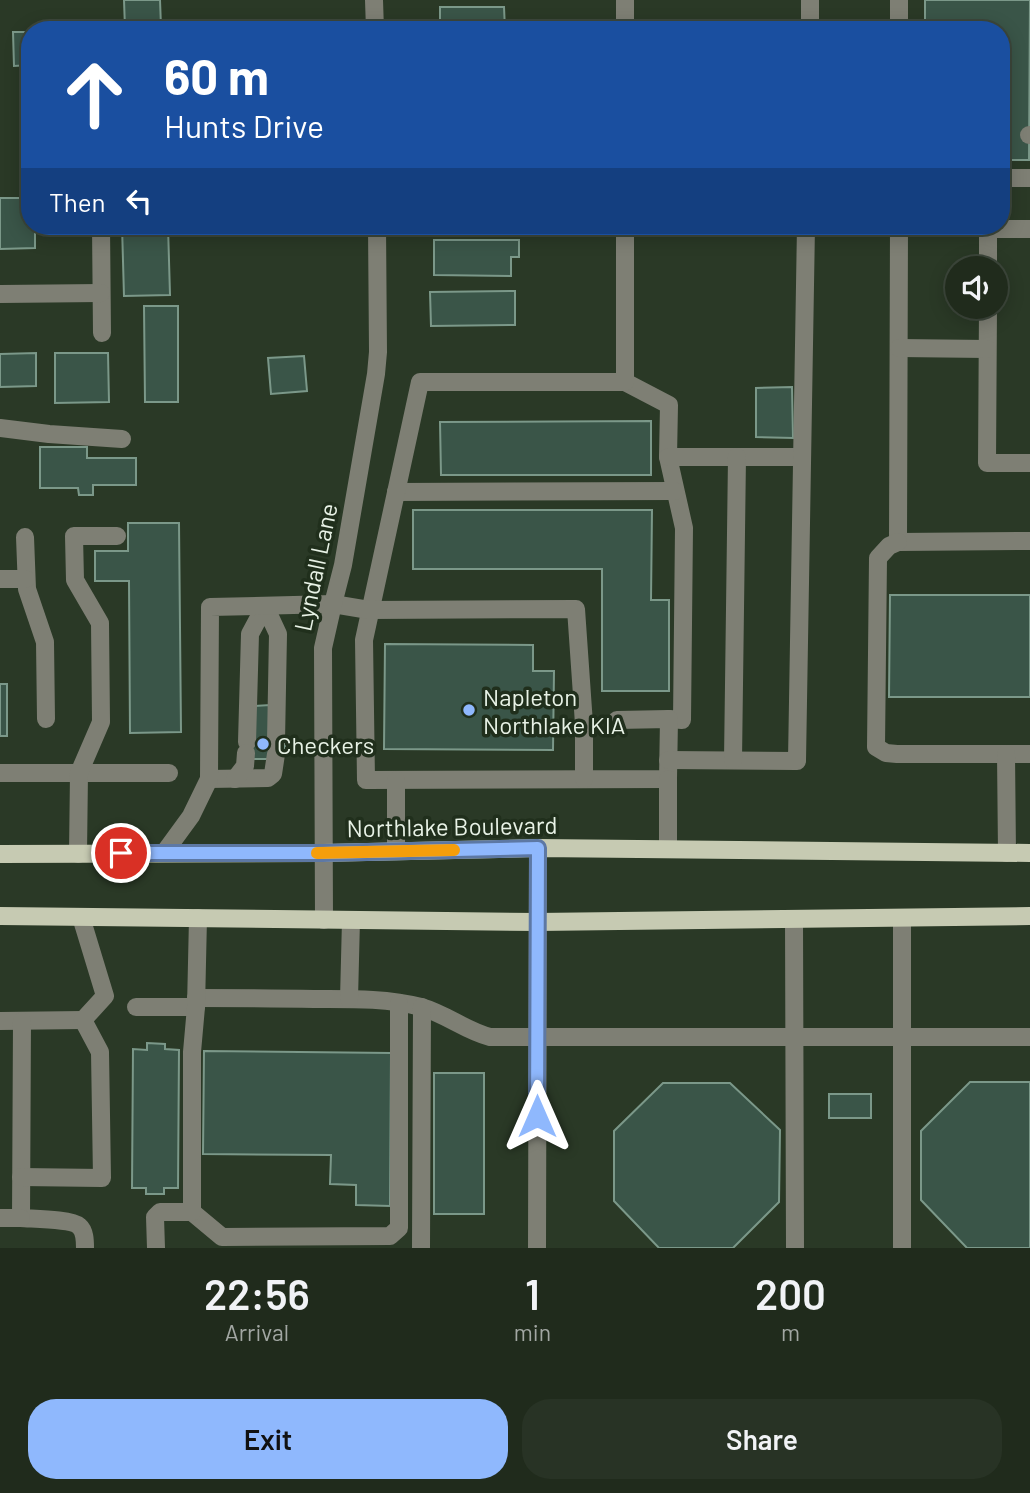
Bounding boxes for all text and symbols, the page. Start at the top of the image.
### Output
text: 60 m [164,46,269,105]
icon: ahead [49,49,140,140]
text: Hunts Drive [164,106,324,144]
icon: left [120,182,158,220]
text: Then [49,186,106,217]
map controls [945,256,1008,319]
button: sound [945,256,1008,319]
street label: Lyndall Lane [287,500,343,634]
place label: Napleton Northlake KIA [483,682,625,739]
marker: Napleton Northlake KIA [461,702,477,718]
place label: Checkers [277,730,374,759]
marker: Checkers [255,736,271,752]
street label: Northlake Boulevard [346,810,558,842]
pin [91,823,151,883]
icon: arrive [102,834,140,872]
position arrow [500,1079,574,1153]
text: 22:56 [204,1268,310,1318]
text: 1 [525,1268,540,1318]
text: 200 [755,1268,826,1318]
text: Arrival [225,1318,289,1346]
text: min [514,1318,551,1346]
text: m [781,1318,800,1346]
button: Exit [28,1399,508,1479]
button: Share [522,1399,1002,1479]

